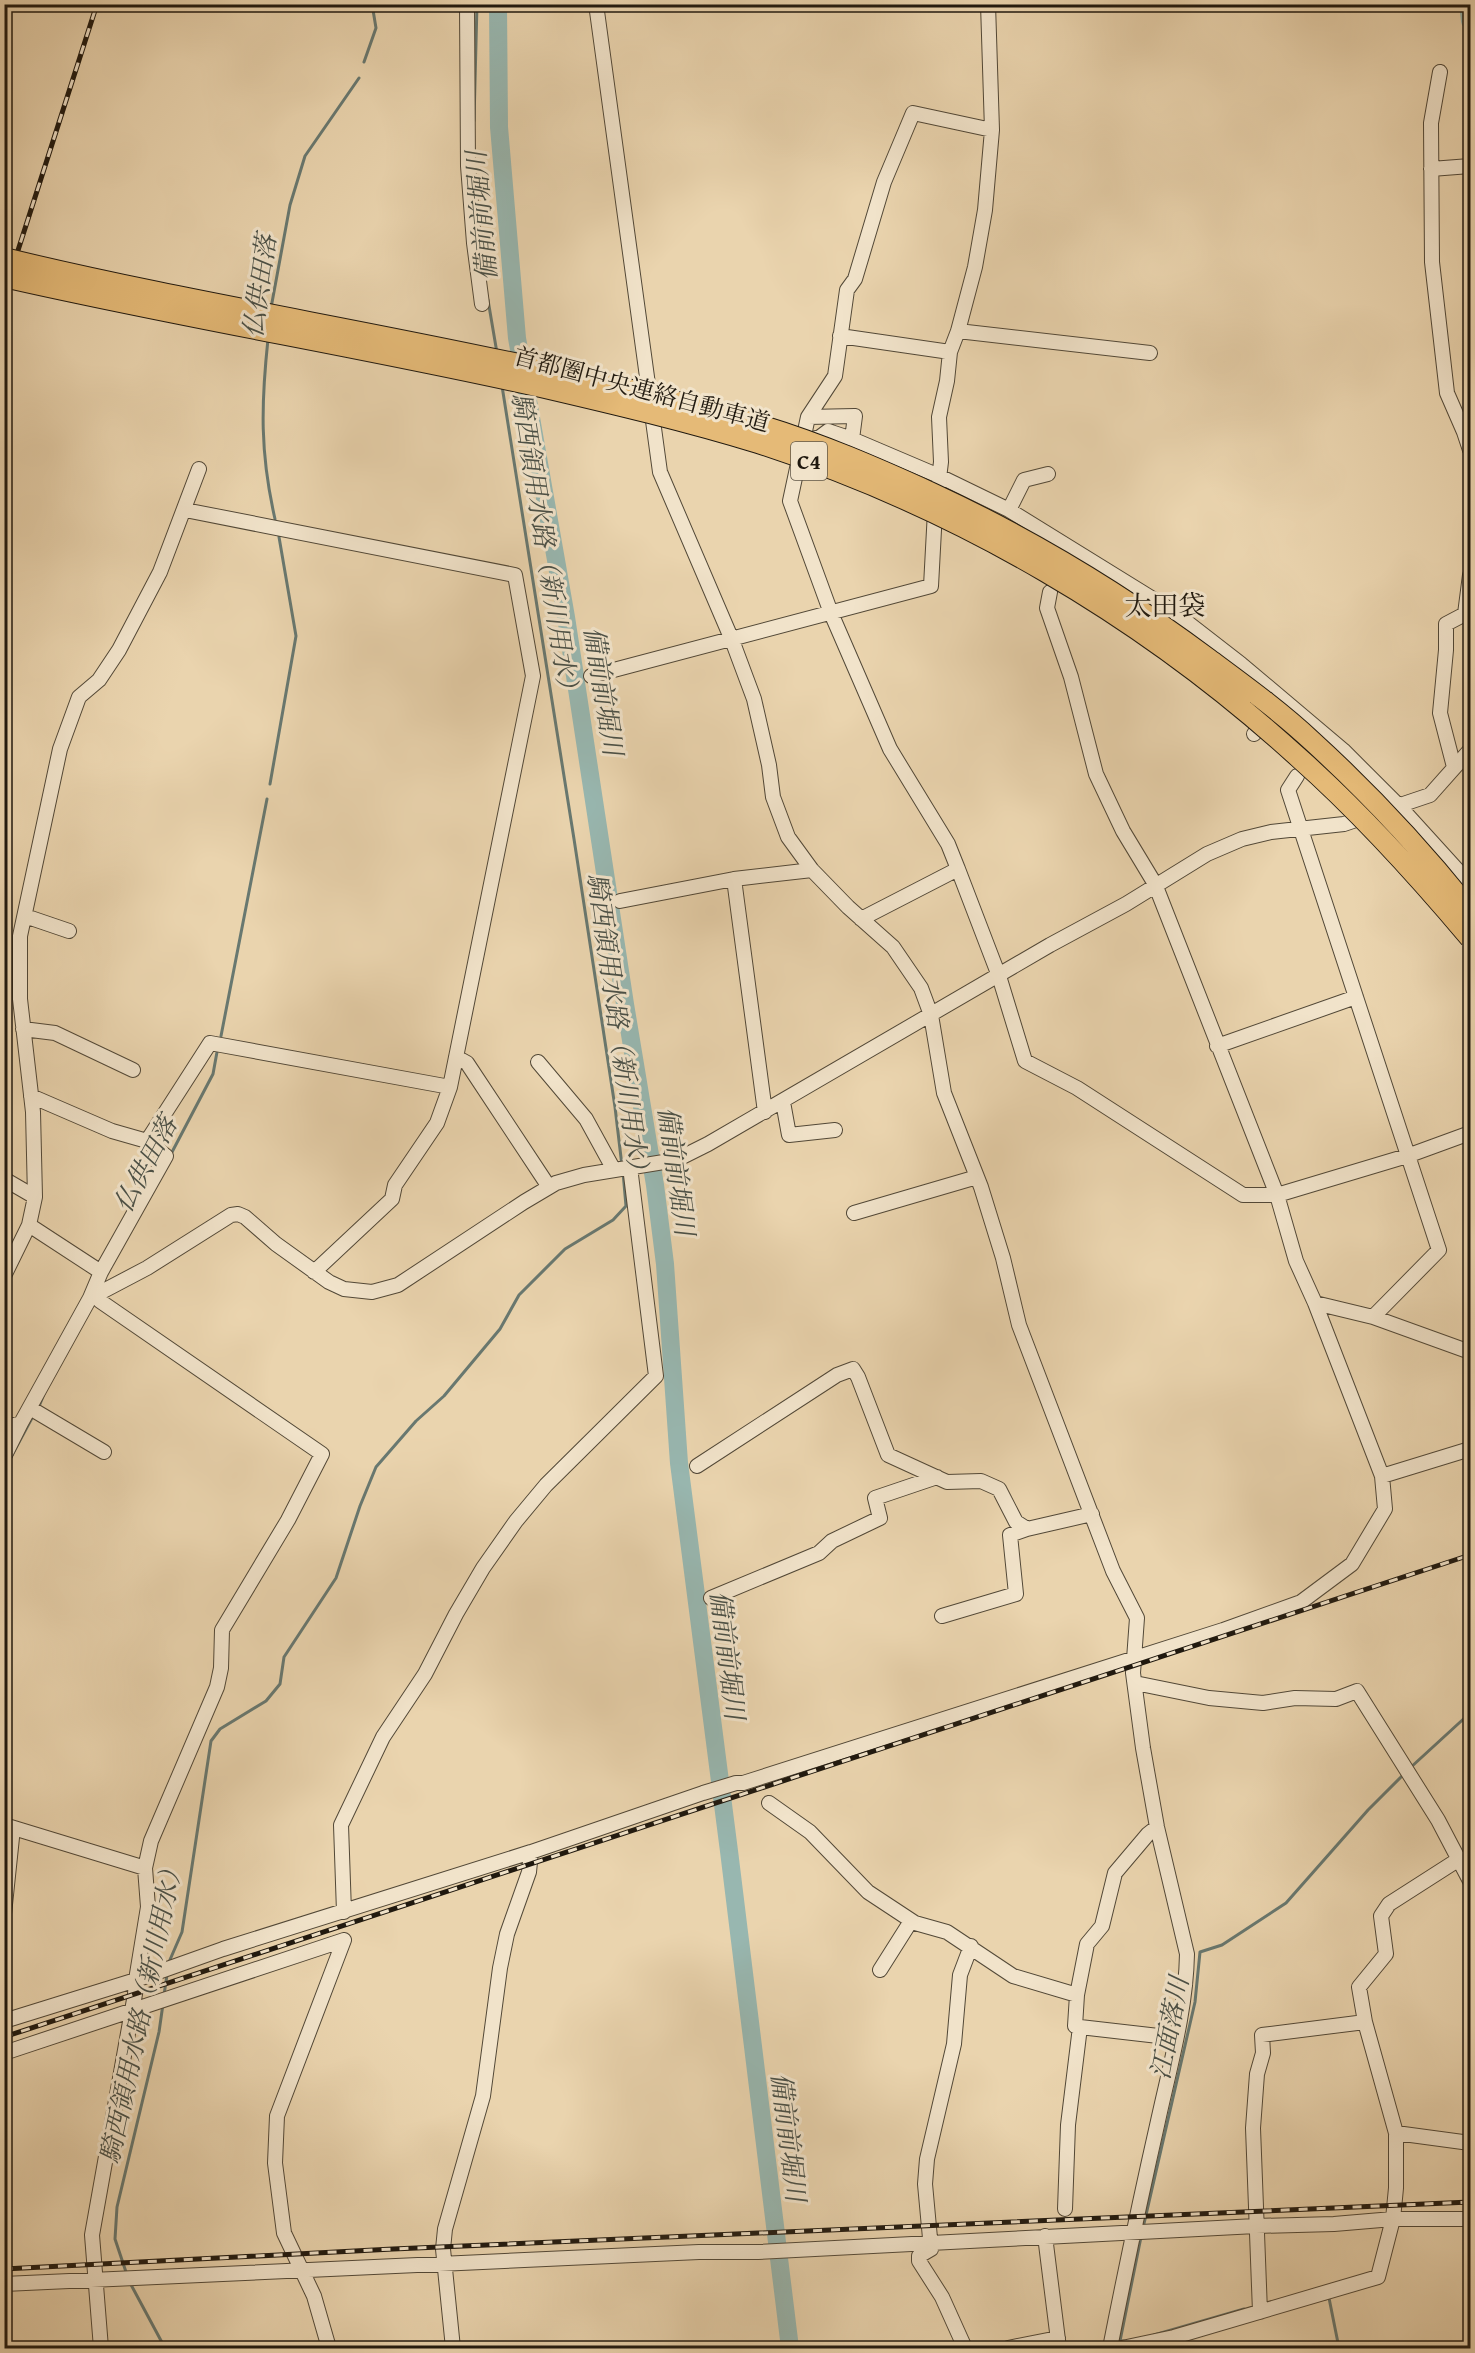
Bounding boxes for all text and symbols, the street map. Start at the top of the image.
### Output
water label: 備前前堀川 [456,147,506,282]
water label: 仏供田落 [232,228,286,340]
street label: 首都圏中央連絡自動車道 [510,338,774,440]
water label: 騎西領用水路（新川用水） [502,390,590,704]
road number: C4 [791,442,827,480]
district label: 太田袋 [1125,585,1206,625]
water label: 備前前堀川 [575,624,634,761]
water label: 騎西領用水路（新川用水） [578,871,660,1185]
water label: 備前前堀川 [649,1104,706,1241]
water label: 仏供田落 [103,1105,189,1219]
water label: 備前前堀川 [701,1588,756,1725]
water label: 騎西領用水路（新川用水） [89,1853,193,2167]
water label: 江面落川 [1140,1970,1199,2083]
water label: 備前前堀川 [762,2070,817,2207]

